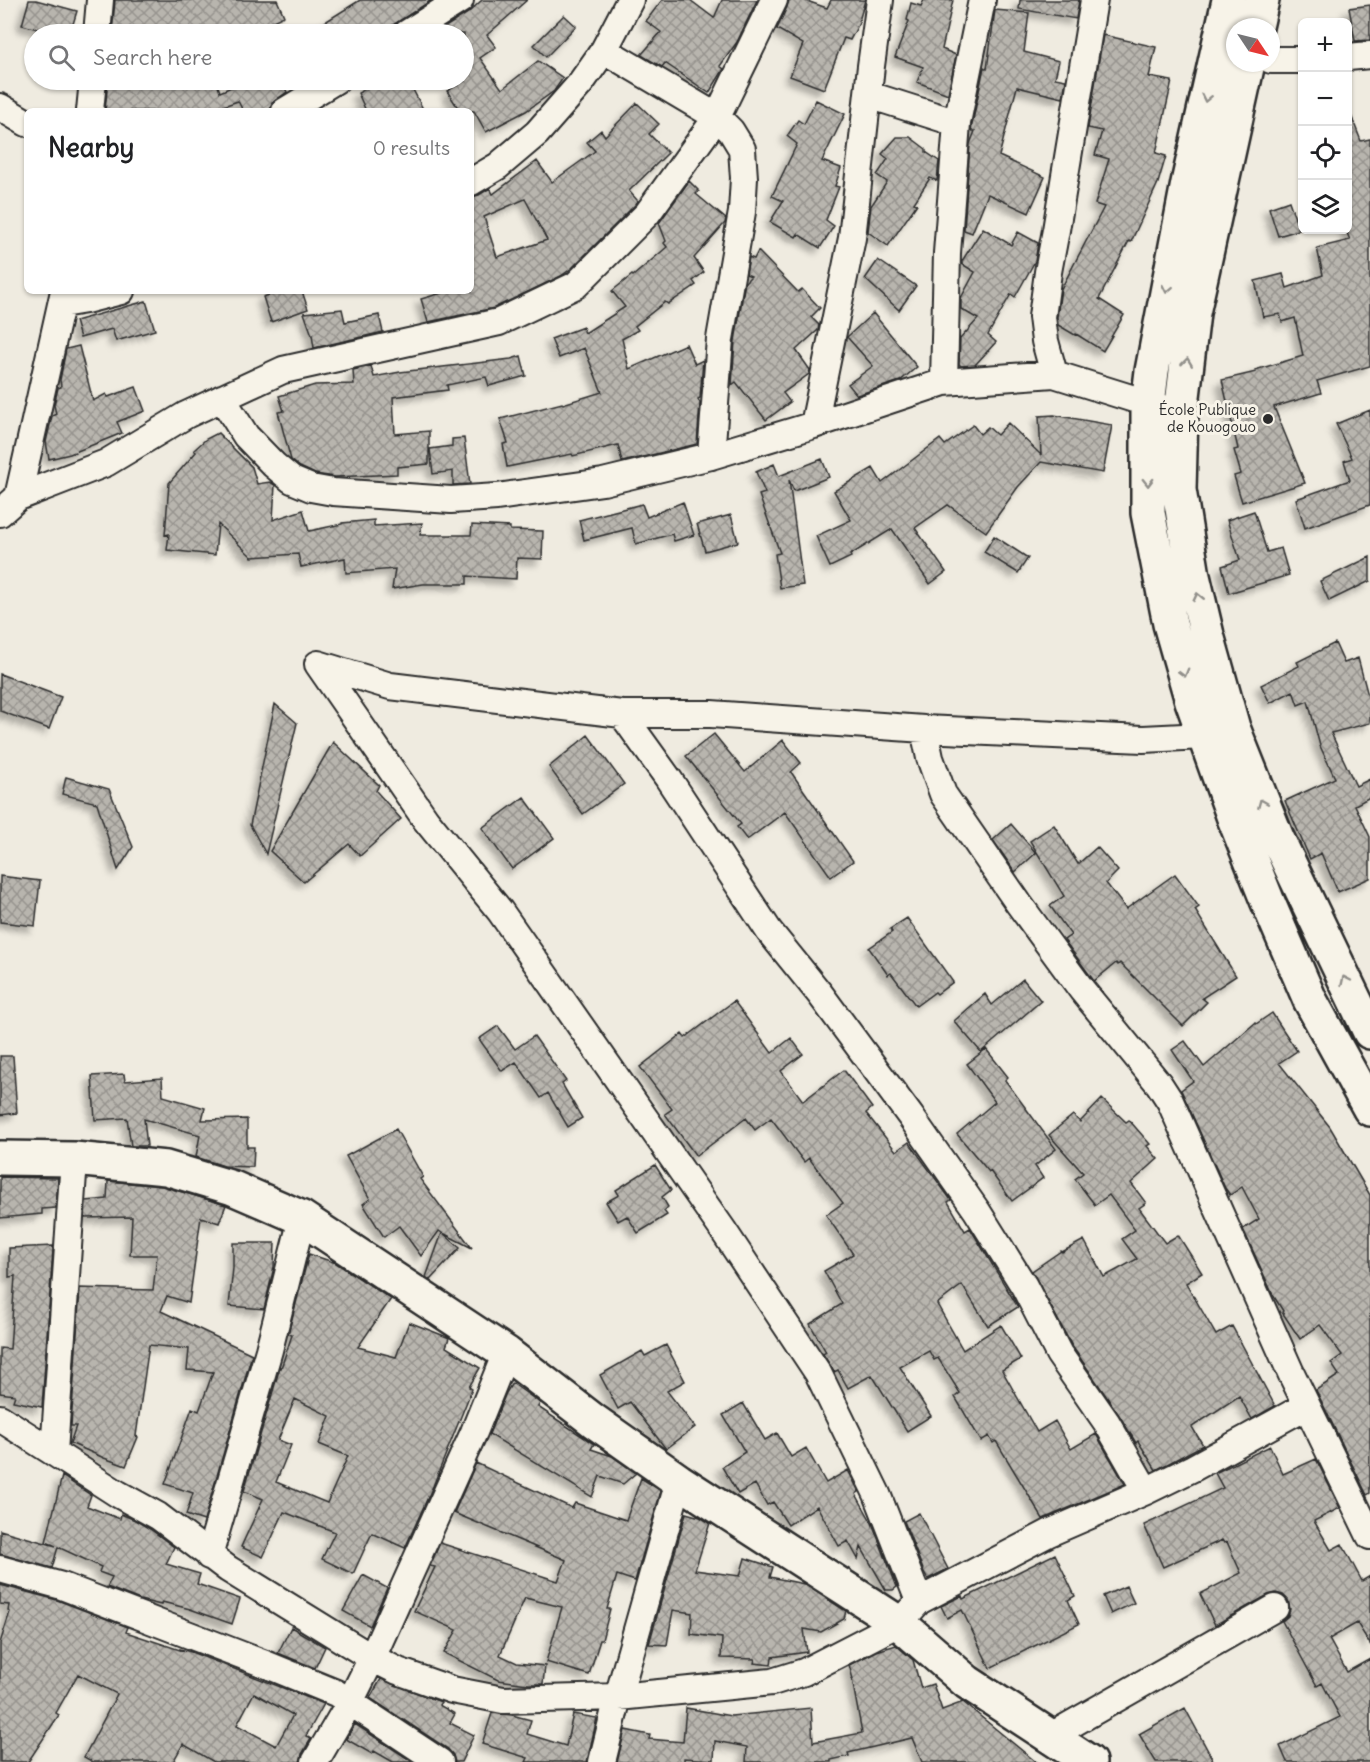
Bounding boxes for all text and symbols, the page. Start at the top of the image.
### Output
north arrow [1226,18,1280,72]
map controls [1298,18,1352,234]
button: + [1298,18,1352,72]
search box [24,24,474,90]
icon: search [45,41,78,74]
text: Search here [93,43,212,71]
button: − [1298,72,1352,126]
one-way arrow [1200,93,1213,103]
button: locate [1298,126,1352,180]
text: Nearby [48,131,134,164]
text: 0 results [373,135,450,160]
button: layers [1298,180,1352,234]
one-way arrow [1161,284,1174,294]
one-way arrow [1180,358,1193,367]
place label: École Publique de Kouogouo [1159,400,1256,436]
marker: École Publique de Kouogouo [1261,412,1275,426]
one-way arrow [1142,478,1154,487]
one-way arrow [1193,592,1206,602]
one-way arrow [1177,667,1189,678]
one-way arrow [1257,798,1269,809]
one-way arrow [1340,975,1352,986]

